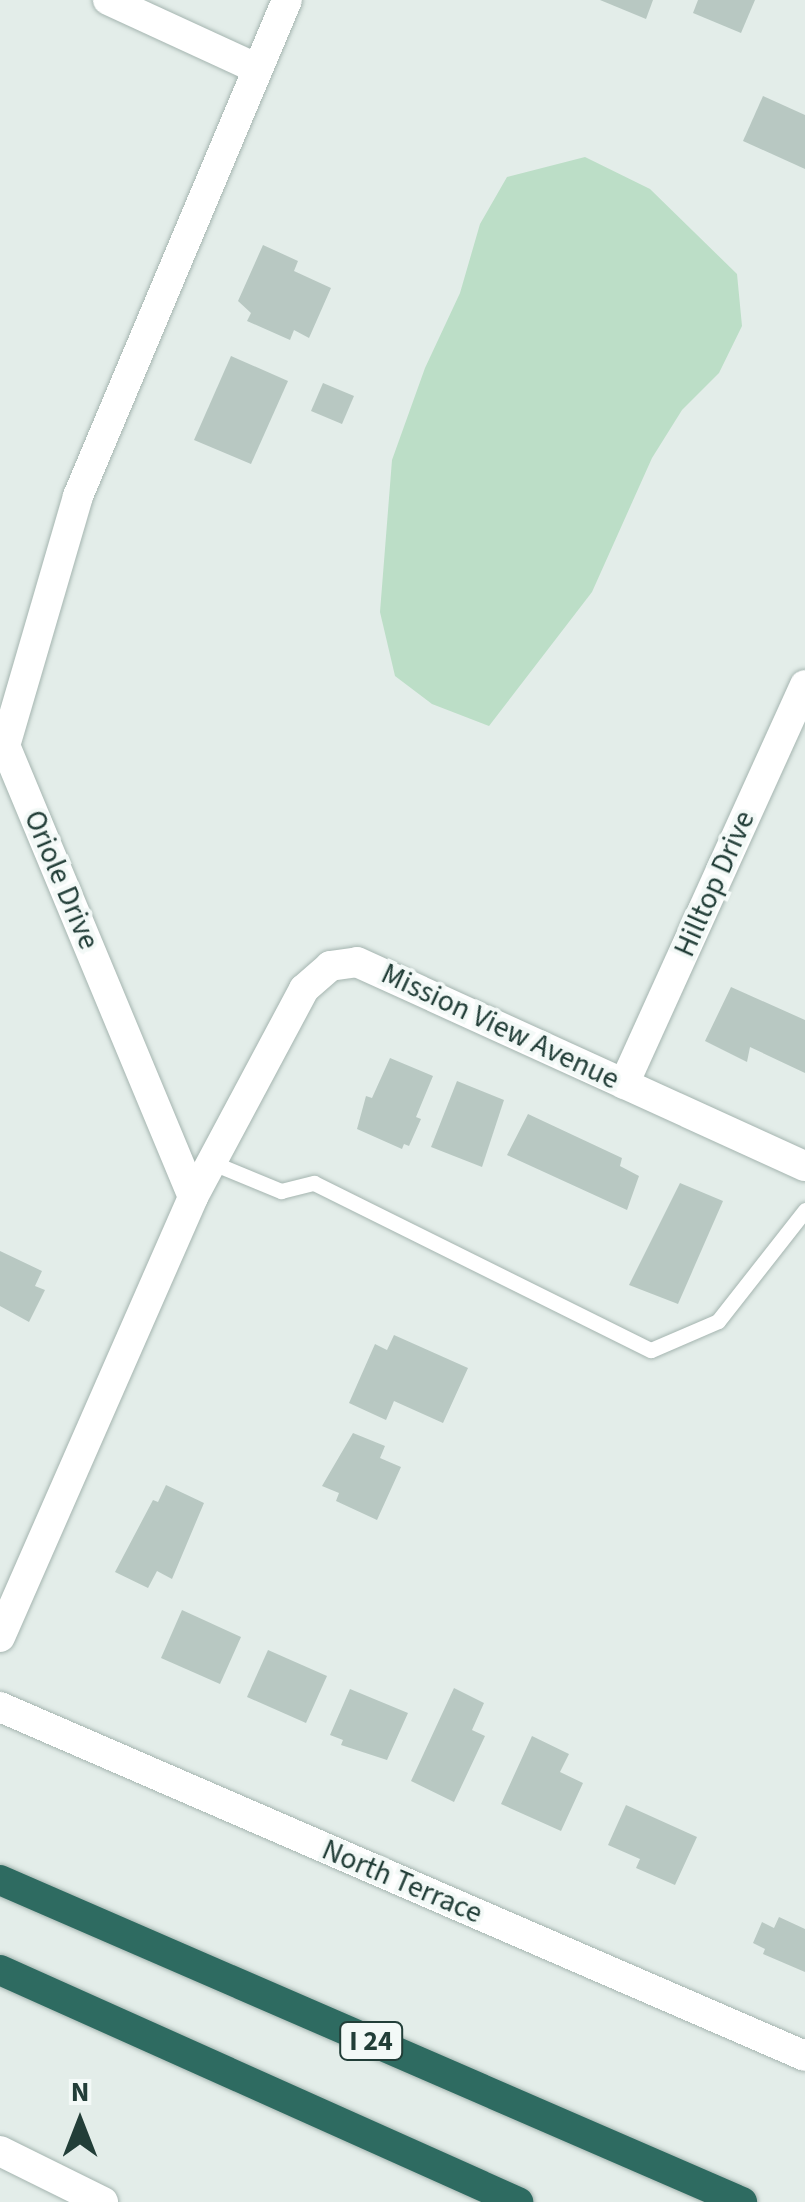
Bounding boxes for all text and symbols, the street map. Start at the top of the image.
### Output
street label: Oriole Drive [16,805,106,955]
street label: Hilltop Drive [667,805,763,963]
street label: Mission View Avenue [375,956,625,1098]
street label: North Terrace [316,1832,488,1932]
road number: I 24 [338,2018,404,2064]
north arrow [30,2072,130,2172]
text: N [71,2072,89,2112]

